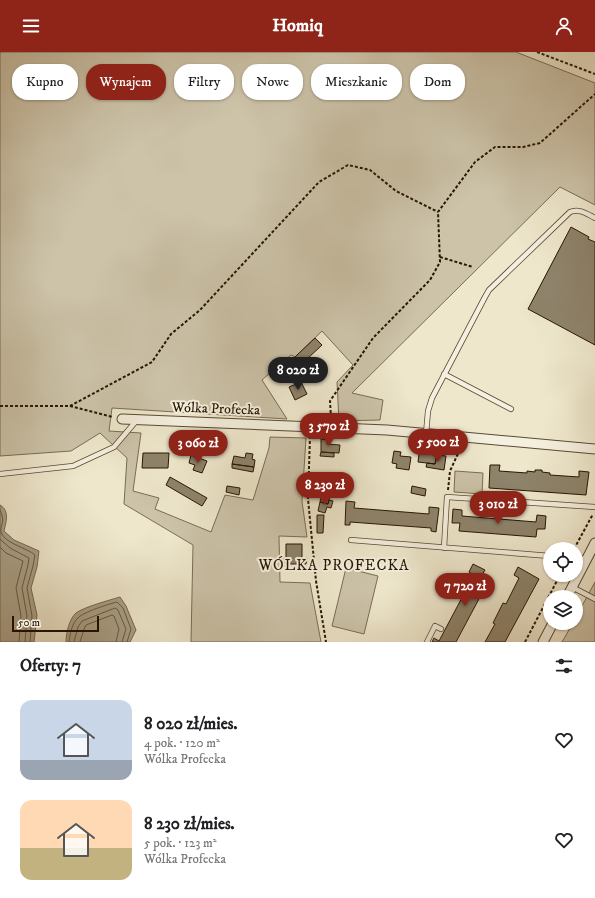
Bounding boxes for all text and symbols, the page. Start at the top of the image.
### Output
icon: menu [20,15,42,37]
text: Homiq [272,15,323,37]
icon: person [553,15,575,37]
chip: Kupno [12,64,78,100]
chip: Wynajem [86,64,166,100]
chip: Filtry [174,64,234,100]
chip: Nowe [242,64,303,100]
chip: Mieszkanie [311,64,402,100]
chip: Dom [410,64,465,100]
pin: 8 020 zł [257,357,339,391]
text: 8 020 zł [277,362,319,378]
street label: Wólka Profecka [171,398,260,420]
pin: 3 570 zł [288,413,370,447]
text: 3 570 zł [309,418,349,434]
pin: 5 500 zł [397,429,479,463]
pin: 3 060 zł [157,430,239,464]
text: 5 500 zł [417,434,459,450]
text: 3 060 zł [178,435,218,451]
pin: 8 230 zł [284,472,366,506]
text: 8 230 zł [305,477,345,493]
pin: 3 010 zł [457,491,539,525]
text: 3 010 zł [479,496,517,512]
map controls [543,542,583,630]
button: locate [543,542,583,582]
district label: WÓLKA PROFECKA [257,556,410,575]
pin: 7 720 zł [424,573,506,607]
text: 7 720 zł [444,578,486,594]
button: layers [543,590,583,630]
scale bar [12,614,99,633]
text: 50 m [18,616,40,630]
text: Oferty: 7 [20,655,81,677]
icon: filters [553,655,575,677]
text: 8 020 zł/mies. [144,713,237,735]
icon: home [52,716,100,764]
icon: heart [553,729,575,751]
text: 4 pok. · 120 m² [144,735,220,751]
text: Wólka Profecka [144,751,226,767]
text: 8 230 zł/mies. [144,813,235,835]
icon: home [52,816,100,864]
icon: heart [553,829,575,851]
text: 5 pok. · 123 m² [144,835,217,851]
text: Wólka Profecka [144,851,226,867]

